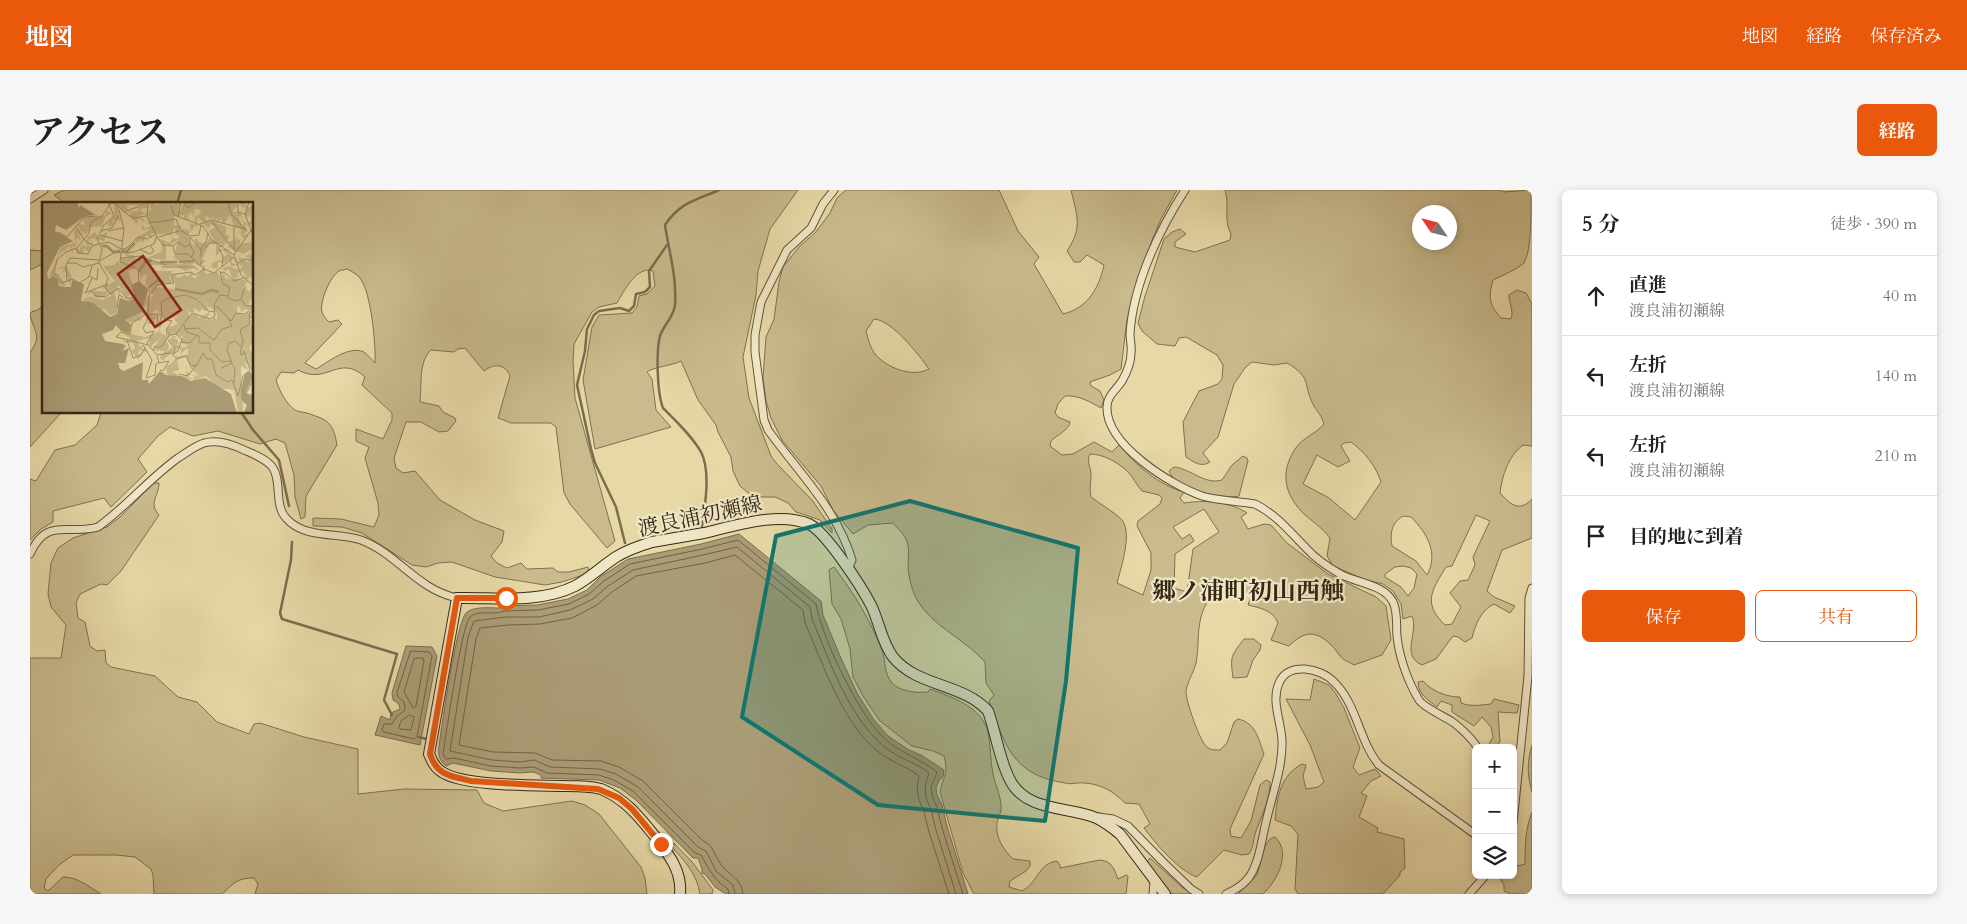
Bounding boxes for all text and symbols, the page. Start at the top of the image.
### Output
text: 地図 [25,21,73,54]
text: 地図 [1742,24,1778,49]
text: 経路 [1806,24,1842,49]
text: 保存済み [1870,24,1942,49]
button: 経路 [1857,104,1937,156]
text: アクセス [30,109,169,157]
inset map [42,202,254,414]
north arrow [1412,205,1457,250]
text: 5 分 [1582,210,1619,239]
text: 徒歩 · 390 m [1830,213,1917,235]
text: 直進 [1629,272,1667,298]
icon: ahead [1582,282,1610,310]
text: 40 m [1883,285,1917,307]
text: 渡良浦初瀬線 [1629,300,1725,322]
text: 左折 [1629,352,1667,378]
icon: left [1582,362,1610,390]
text: 140 m [1875,365,1917,387]
text: 渡良浦初瀬線 [1629,380,1725,402]
text: 左折 [1629,432,1667,458]
icon: left [1582,442,1610,470]
text: 210 m [1875,445,1917,467]
text: 渡良浦初瀬線 [1629,460,1725,482]
street label: 渡良浦初瀬線 [635,489,765,544]
icon: arrive [1582,522,1610,550]
text: 目的地に到着 [1629,524,1743,550]
district label: 郷ノ浦町初山西触 [1152,575,1344,608]
route start [495,587,518,610]
button: 保存 [1582,590,1745,642]
button: 共有 [1755,590,1917,642]
map controls [1472,744,1517,879]
button: + [1472,744,1517,789]
button: − [1472,789,1517,834]
route end [650,833,673,856]
button: layers [1472,834,1517,879]

